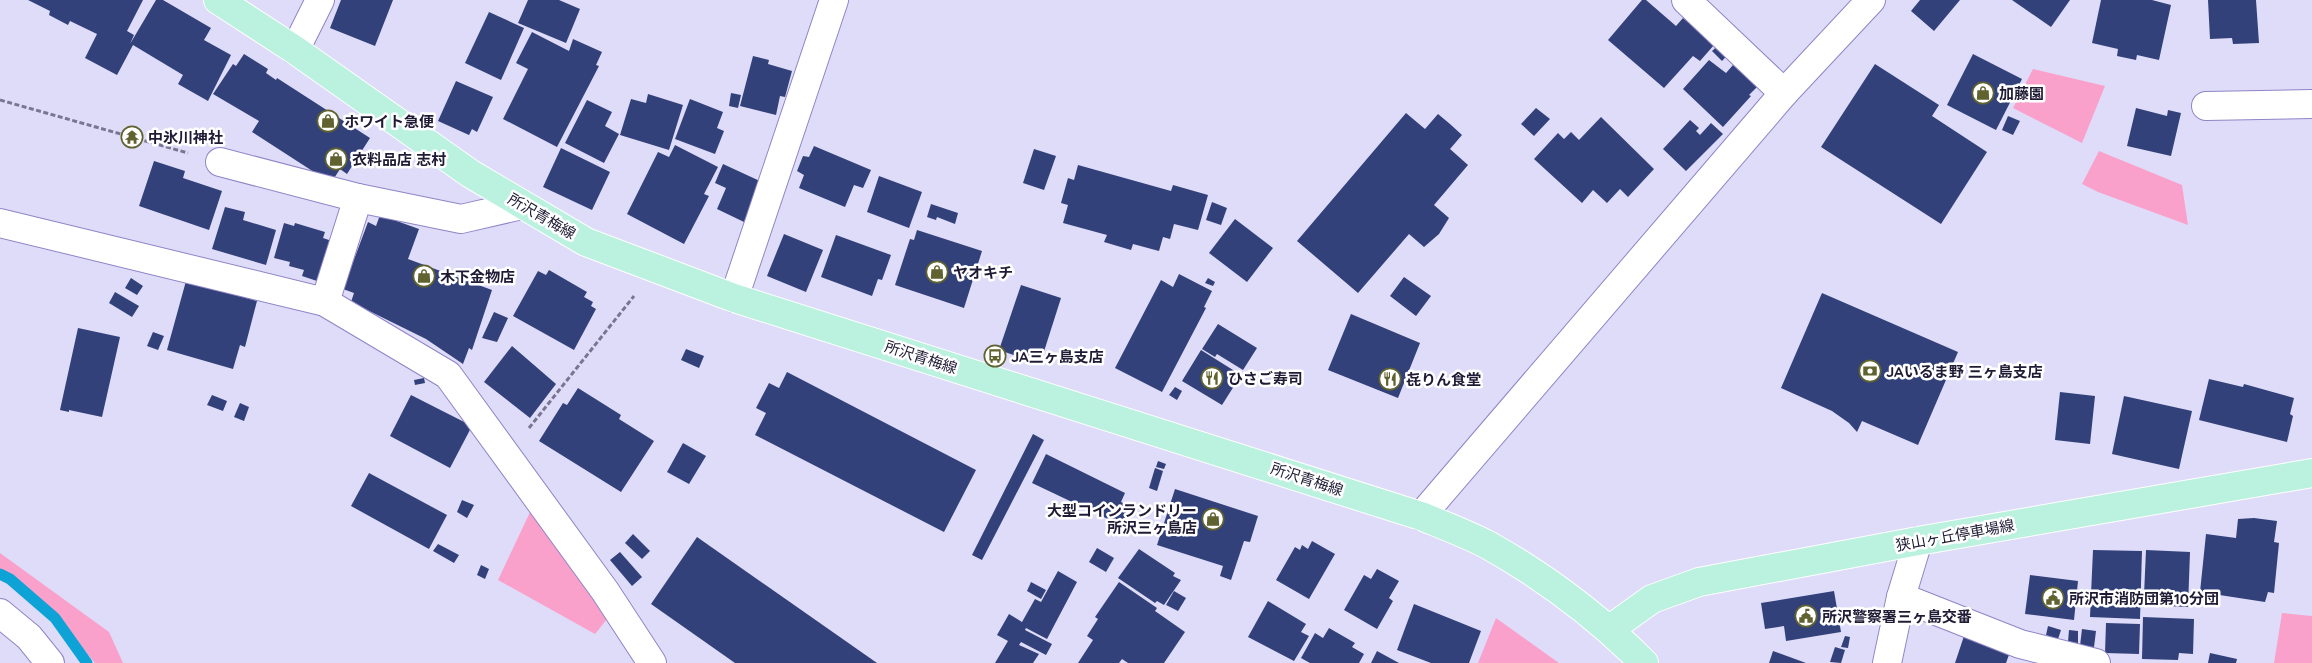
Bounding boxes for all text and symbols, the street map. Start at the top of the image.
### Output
shop icon: 加藤園 [1971,81,1995,105]
place label: 加藤園 [1999,84,2044,103]
shop icon: ホワイト急便 [316,109,340,133]
place label: ホワイト急便 [344,112,434,131]
temple icon: 中氷川神社 [120,125,144,149]
place label: 中氷川神社 [148,128,223,147]
shop icon: 衣料品店 志村 [324,147,348,171]
place label: 衣料品店 志村 [352,150,446,169]
street label: 所沢青梅線 [505,189,579,243]
shop icon: ヤオキチ [925,260,949,284]
place label: ヤオキチ [953,263,1013,282]
shop icon: 木下金物店 [412,264,436,288]
place label: 木下金物店 [440,267,515,286]
street label: 所沢青梅線 [882,336,960,378]
bus stop icon: JA三ヶ島支店 [983,344,1007,368]
place label: JA三ヶ島支店 [1011,347,1104,366]
bank icon: JAいるま野 三ヶ島支店 [1858,359,1882,383]
place label: JAいるま野 三ヶ島支店 [1886,362,2043,381]
restaurant icon: ひさご寿司 [1200,366,1224,390]
restaurant icon: 㐂りん食堂 [1378,367,1402,391]
place label: ひさご寿司 [1228,369,1303,388]
place label: 㐂りん食堂 [1406,370,1481,389]
street label: 所沢青梅線 [1268,458,1346,500]
place label: 大型コインランドリー 所沢三ヶ島店 [1047,501,1197,537]
shop icon: 大型コインランドリー 所沢三ヶ島店 [1201,507,1225,531]
street label: 狭山ヶ丘停車場線 [1894,515,2016,555]
public building icon: 所沢市消防団第10分団 [2041,586,2065,610]
place label: 所沢市消防団第10分団 [2069,589,2219,608]
public building icon: 所沢警察署三ヶ島交番 [1794,604,1818,628]
place label: 所沢警察署三ヶ島交番 [1822,607,1972,626]

